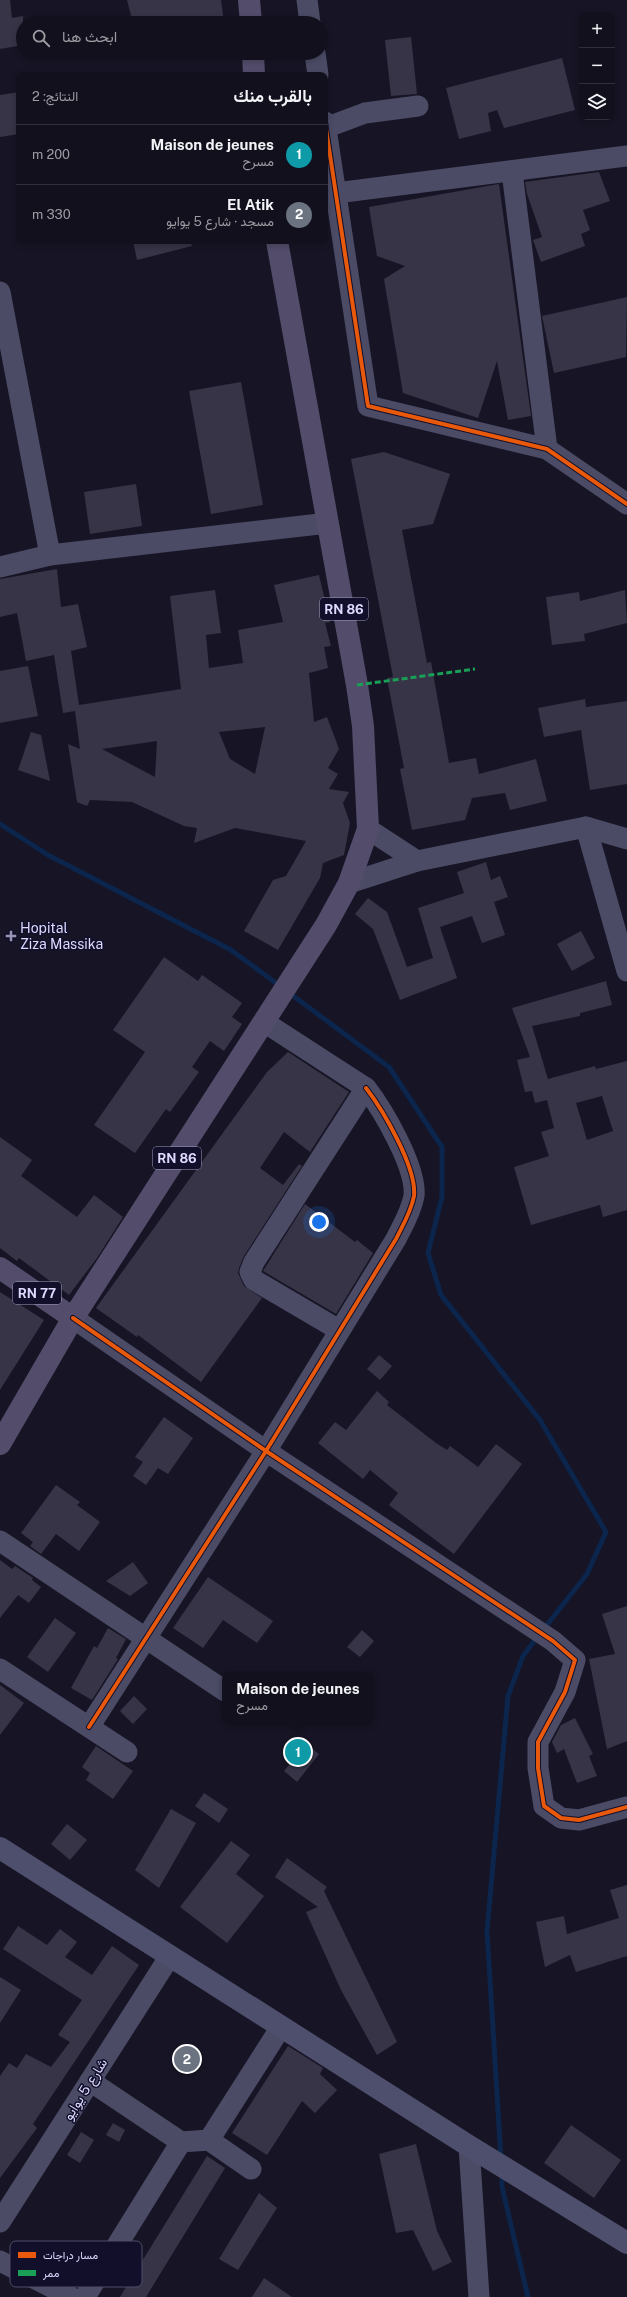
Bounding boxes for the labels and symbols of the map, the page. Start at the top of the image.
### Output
road number: RN 86 [320,598,368,620]
place label: Hopital Ziza Massika [20,920,103,952]
marker: Hopital Ziza Massika [5,930,17,942]
road number: RN 86 [153,1147,201,1169]
your location [309,1212,329,1232]
road number: RN 77 [13,1282,61,1304]
pin: 1 [285,1737,311,1767]
pin: 2 [174,2044,200,2074]
street label: شارع 5 يوايو [60,2055,113,2124]
legend [10,2241,142,2287]
text: مسار دراجات [43,2249,98,2262]
text: ممر [42,2267,60,2280]

